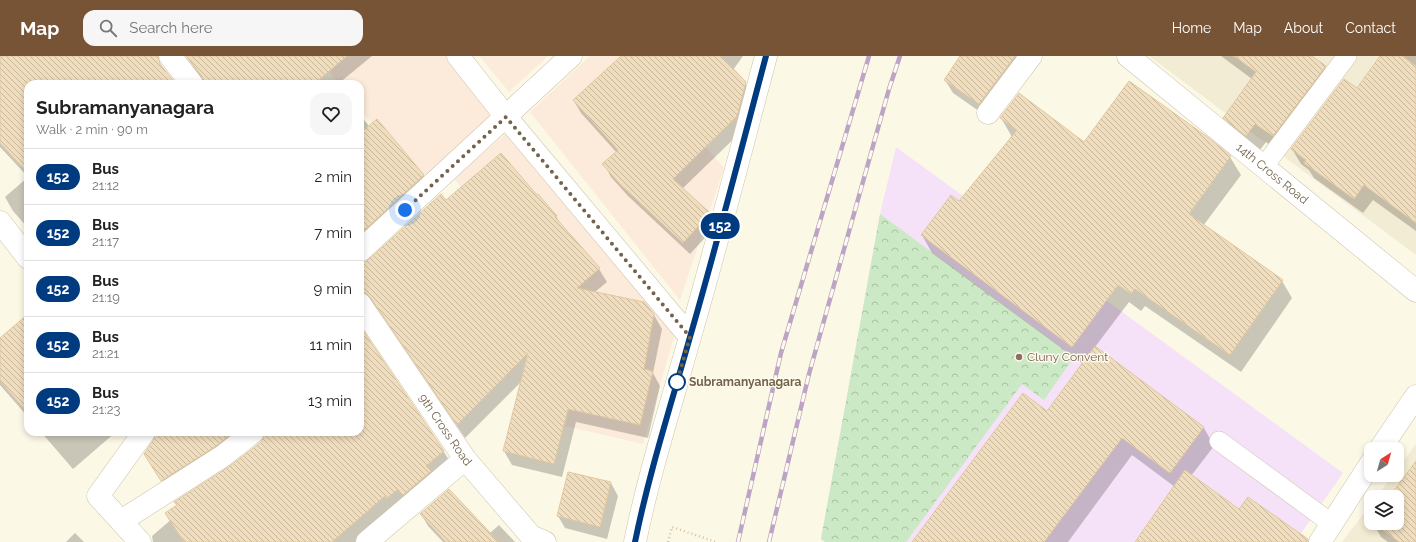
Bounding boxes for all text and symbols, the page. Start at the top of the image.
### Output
search box [83,10,363,46]
text: Map [20,17,59,39]
icon: search [97,17,119,39]
text: Search here [129,19,213,37]
text: Home [1172,20,1211,36]
text: Map [1233,20,1262,36]
text: About [1284,20,1323,36]
text: Contact [1345,20,1396,36]
button: heart [310,93,352,135]
text: Subramanyanagara [36,96,214,118]
text: Walk · 2 min · 90 m [36,122,148,137]
street label: 14th Cross Road [1233,140,1311,207]
text: Bus [92,160,119,178]
text: 2 min [315,168,352,186]
text: 152 [47,169,69,185]
text: 21:12 [92,178,119,193]
your location [395,200,415,220]
line badge: 152 [697,213,743,239]
text: Bus [92,216,119,234]
text: 152 [709,218,731,234]
text: 7 min [314,224,352,242]
text: 152 [47,225,69,241]
text: 21:17 [92,234,119,249]
text: Bus [92,272,119,290]
text: 9 min [314,280,352,298]
text: 152 [47,281,69,297]
text: 21:19 [92,290,120,305]
text: Bus [92,328,119,346]
text: 11 min [310,336,352,354]
text: 152 [47,337,69,353]
text: 21:21 [92,346,119,361]
place label: Cluny Convent [1027,350,1108,364]
marker: Cluny Convent [1014,352,1024,362]
marker: Subramanyanagara [668,373,686,391]
place label: Subramanyanagara [689,375,802,389]
text: Bus [92,384,119,402]
street label: 9th Cross Road [416,391,475,469]
text: 13 min [308,392,352,410]
text: 152 [47,393,69,409]
text: 21:23 [92,402,121,417]
north arrow [1364,442,1404,482]
map controls [1364,442,1404,530]
button: layers [1364,490,1404,530]

